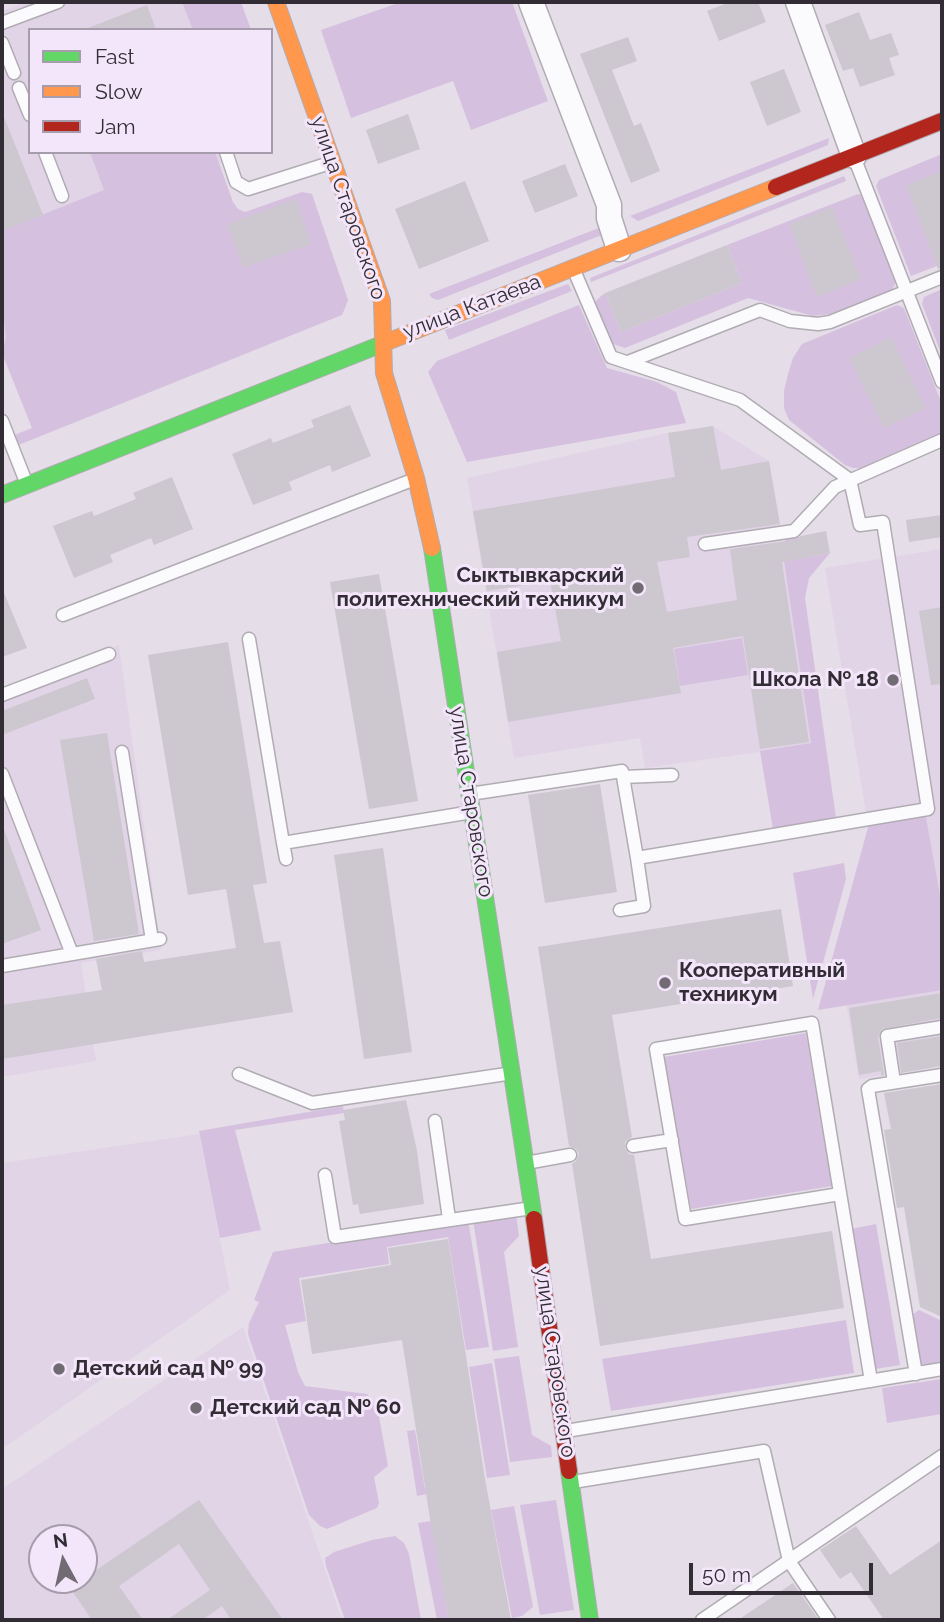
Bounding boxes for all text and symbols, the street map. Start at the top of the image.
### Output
legend [28,28,273,154]
text: Fast [95,44,135,69]
text: Slow [95,79,143,104]
street label: улица Старовского [305,113,391,303]
text: Jam [95,114,136,139]
street label: улица Катаева [399,269,545,345]
place label: Сыктывкарский политехнический техникум [337,563,624,613]
marker: Сыктывкарский политехнический техникум [630,580,646,596]
place label: Школа № 18 [752,667,879,693]
marker: Школа № 18 [885,672,901,688]
street label: улица Старовского [443,705,499,899]
place label: Кооперативный техникум [679,958,845,1008]
marker: Кооперативный техникум [657,975,673,991]
street label: улица Старовского [529,1265,581,1459]
place label: Детский сад № 99 [73,1356,263,1382]
marker: Детский сад № 99 [51,1361,67,1377]
place label: Детский сад № 60 [210,1395,401,1421]
marker: Детский сад № 60 [188,1400,204,1416]
north arrow [28,1524,98,1594]
text: N [52,1528,69,1552]
scale bar [692,1548,876,1592]
text: 50 m [702,1562,751,1587]

